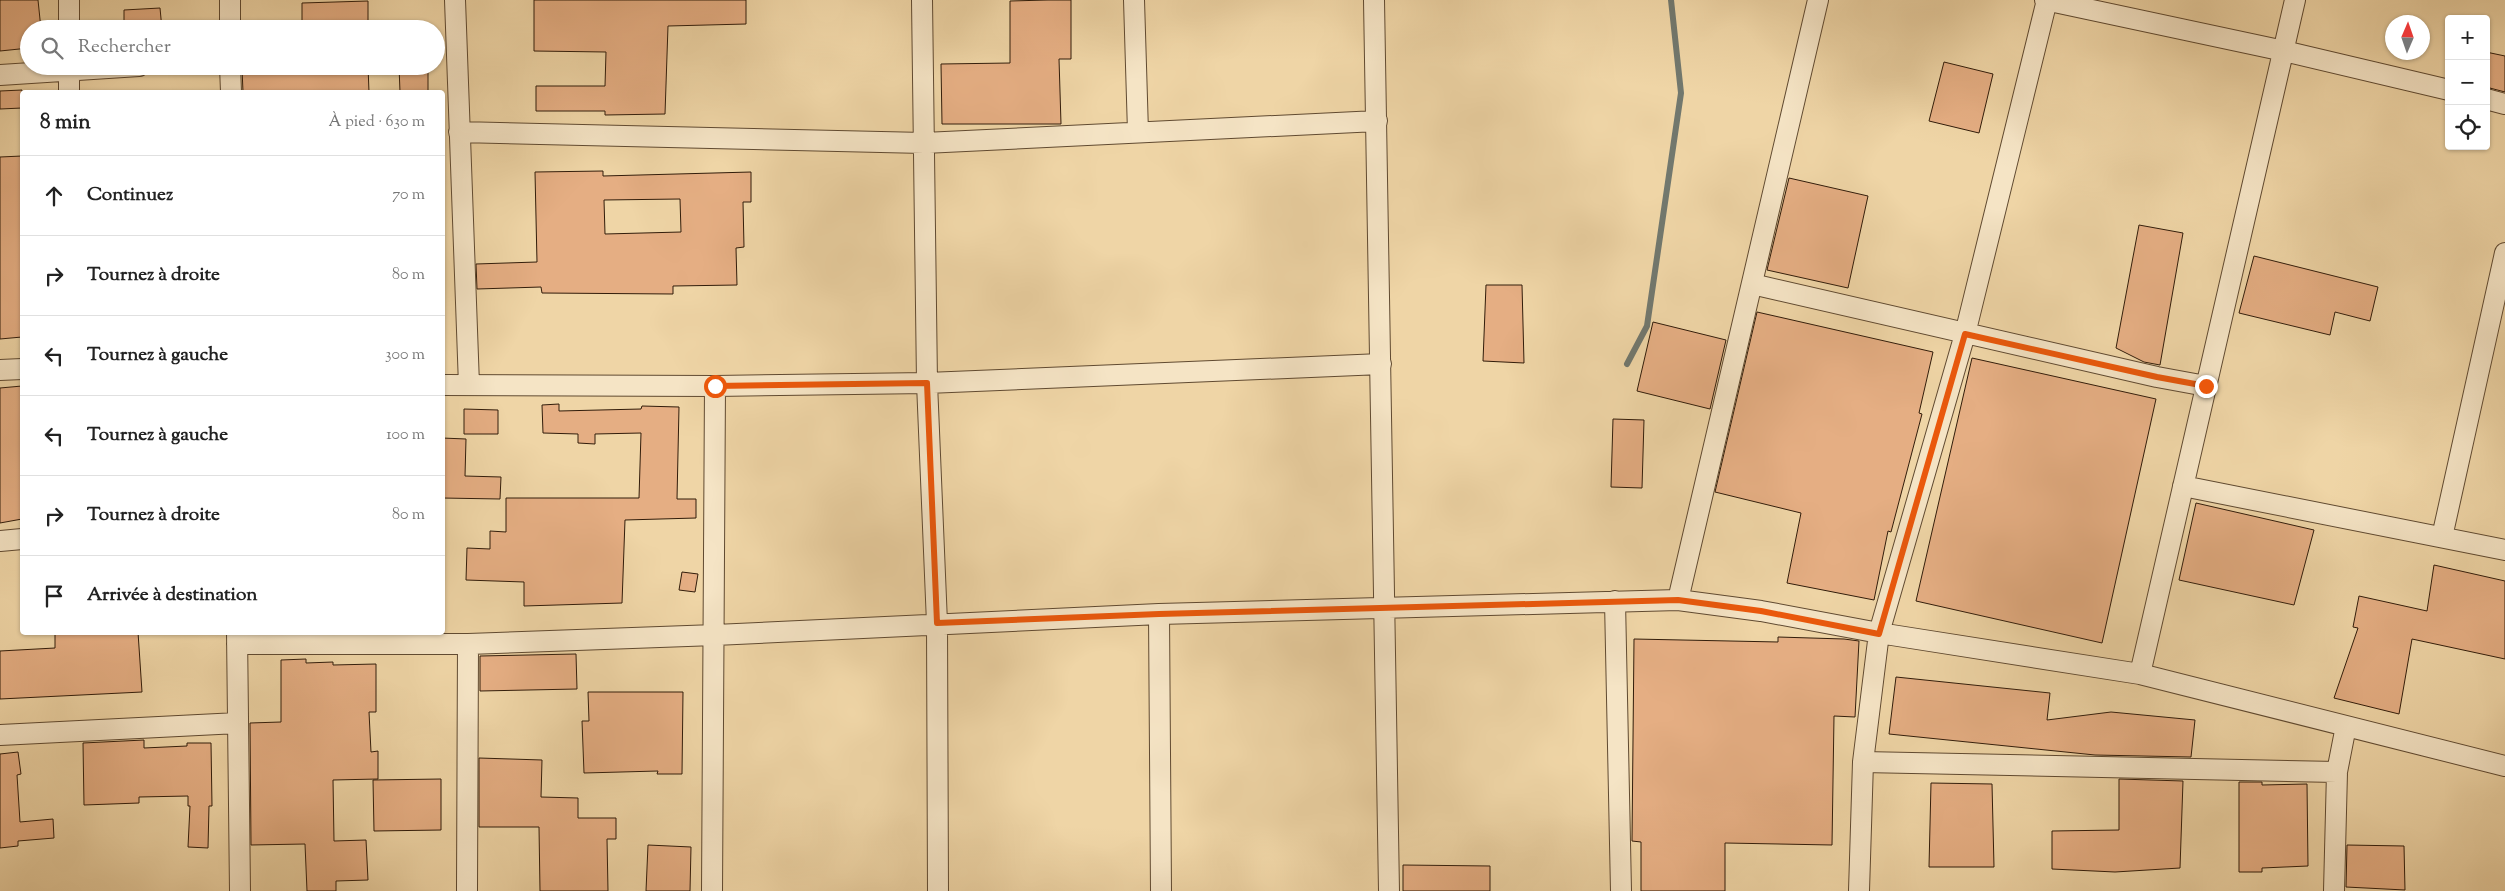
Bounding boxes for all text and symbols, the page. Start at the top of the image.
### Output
north arrow [2385,15,2430,60]
map controls [2445,15,2490,150]
button: + [2445,15,2490,60]
search box [20,20,445,75]
icon: search [38,34,66,62]
text: Rechercher [78,34,171,61]
button: − [2445,60,2490,105]
button: locate [2445,105,2490,150]
text: 8 min [40,108,91,138]
text: À pied · 630 m [329,111,425,134]
icon: ahead [40,182,68,210]
text: Continuez [87,182,173,209]
text: 70 m [392,184,425,207]
icon: right [40,262,68,290]
text: Tournez à droite [87,262,220,289]
text: 80 m [392,264,425,287]
icon: left [40,342,68,370]
text: Tournez à gauche [87,342,228,369]
text: 300 m [385,344,425,367]
route start [704,375,727,398]
route end [2195,375,2218,398]
icon: left [40,422,68,450]
text: Tournez à gauche [87,422,228,449]
text: 100 m [386,424,425,447]
icon: right [40,502,68,530]
text: Tournez à droite [87,502,220,529]
text: 80 m [392,504,425,527]
icon: arrive [40,582,68,610]
text: Arrivée à destination [87,582,258,609]

